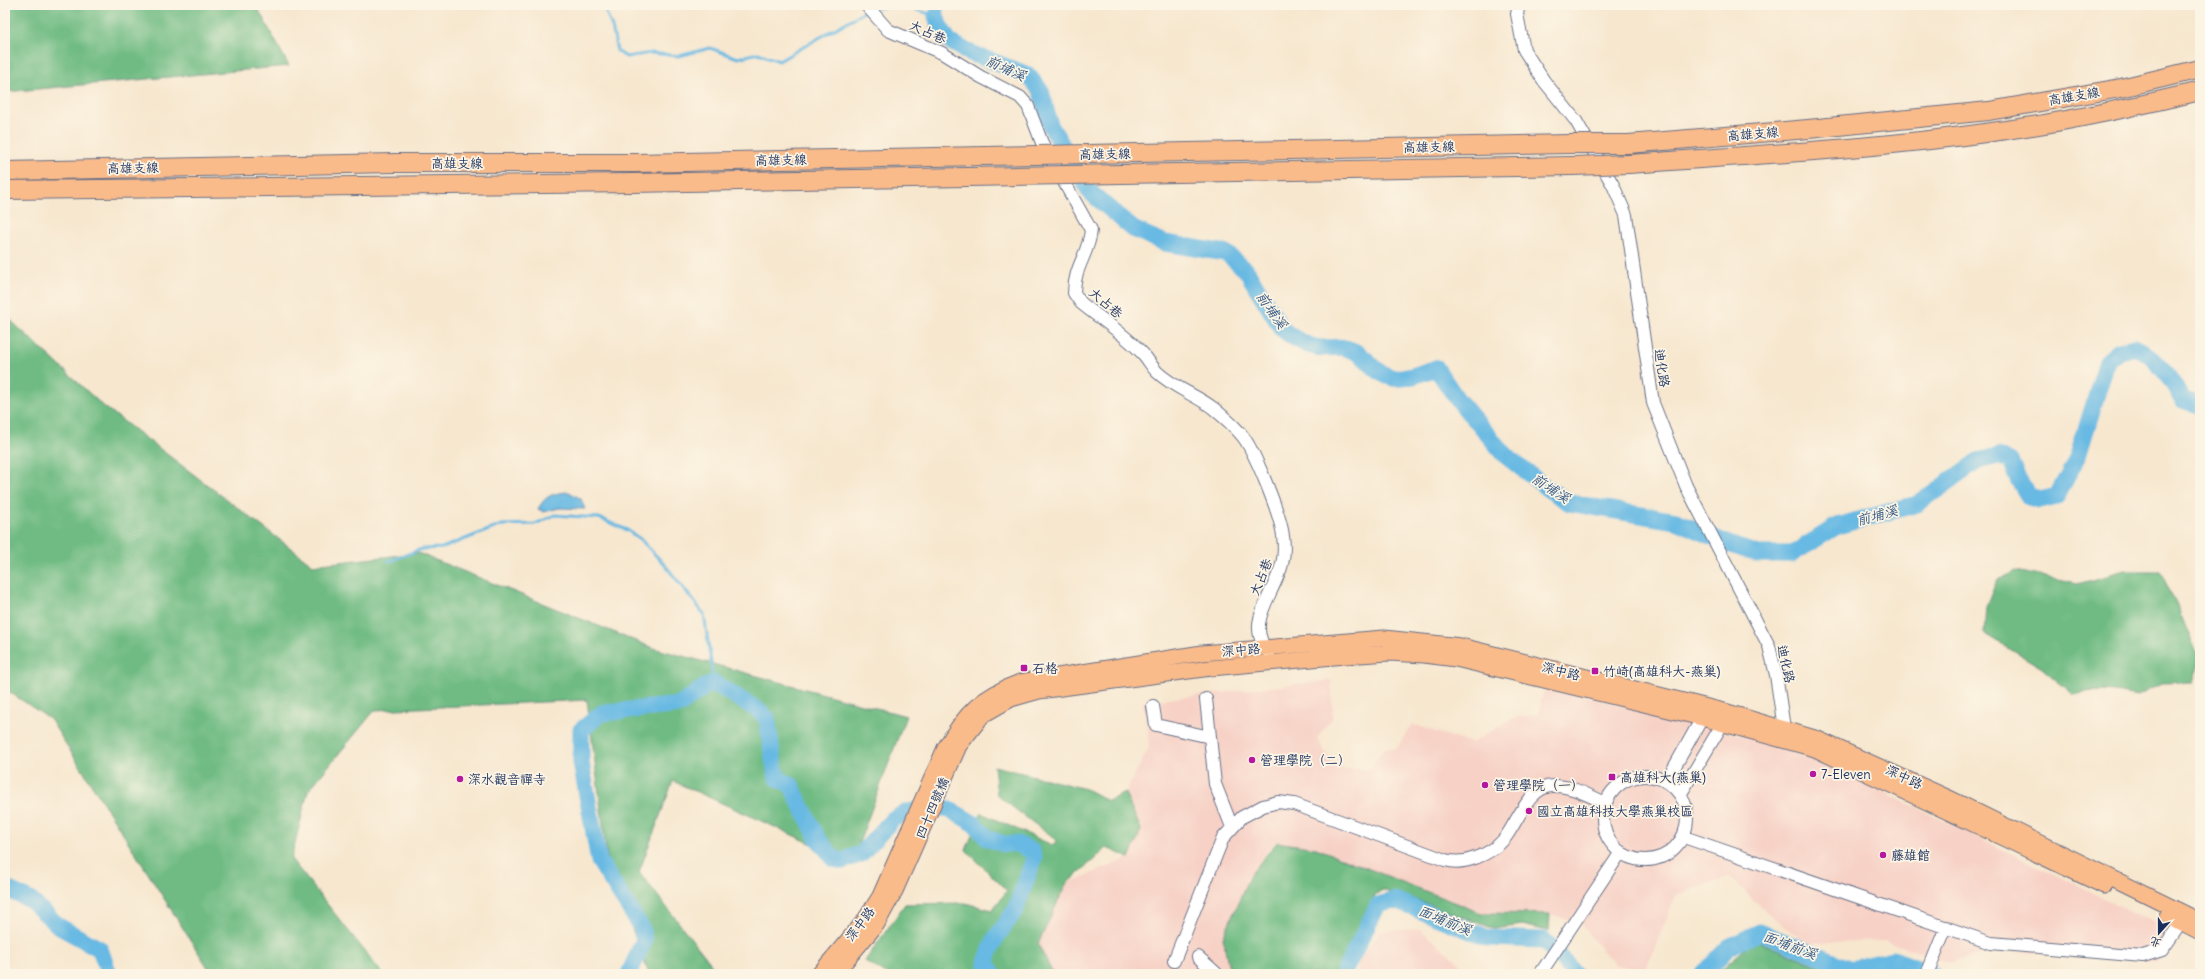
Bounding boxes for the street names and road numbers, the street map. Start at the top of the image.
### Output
street label: 大占巷 [907,16,949,48]
street label: 高雄支線 [2047,83,2101,109]
street label: 高雄支線 [1726,123,1780,145]
street label: 高雄支線 [1403,138,1455,156]
street label: 高雄支線 [1079,145,1131,163]
street label: 高雄支線 [755,151,807,169]
street label: 高雄支線 [431,155,483,172]
street label: 高雄支線 [107,159,159,177]
street label: 大占巷 [1086,284,1126,322]
street label: 迪化路 [1651,347,1673,389]
street label: 大占巷 [1246,556,1276,598]
street label: 深中路 [1221,640,1261,660]
street label: 迪化路 [1773,643,1799,685]
street label: 深中路 [1540,658,1582,684]
street label: 深中路 [1883,761,1925,793]
street label: 四十四號橋 [911,775,953,841]
street label: 深中路 [841,903,879,945]

